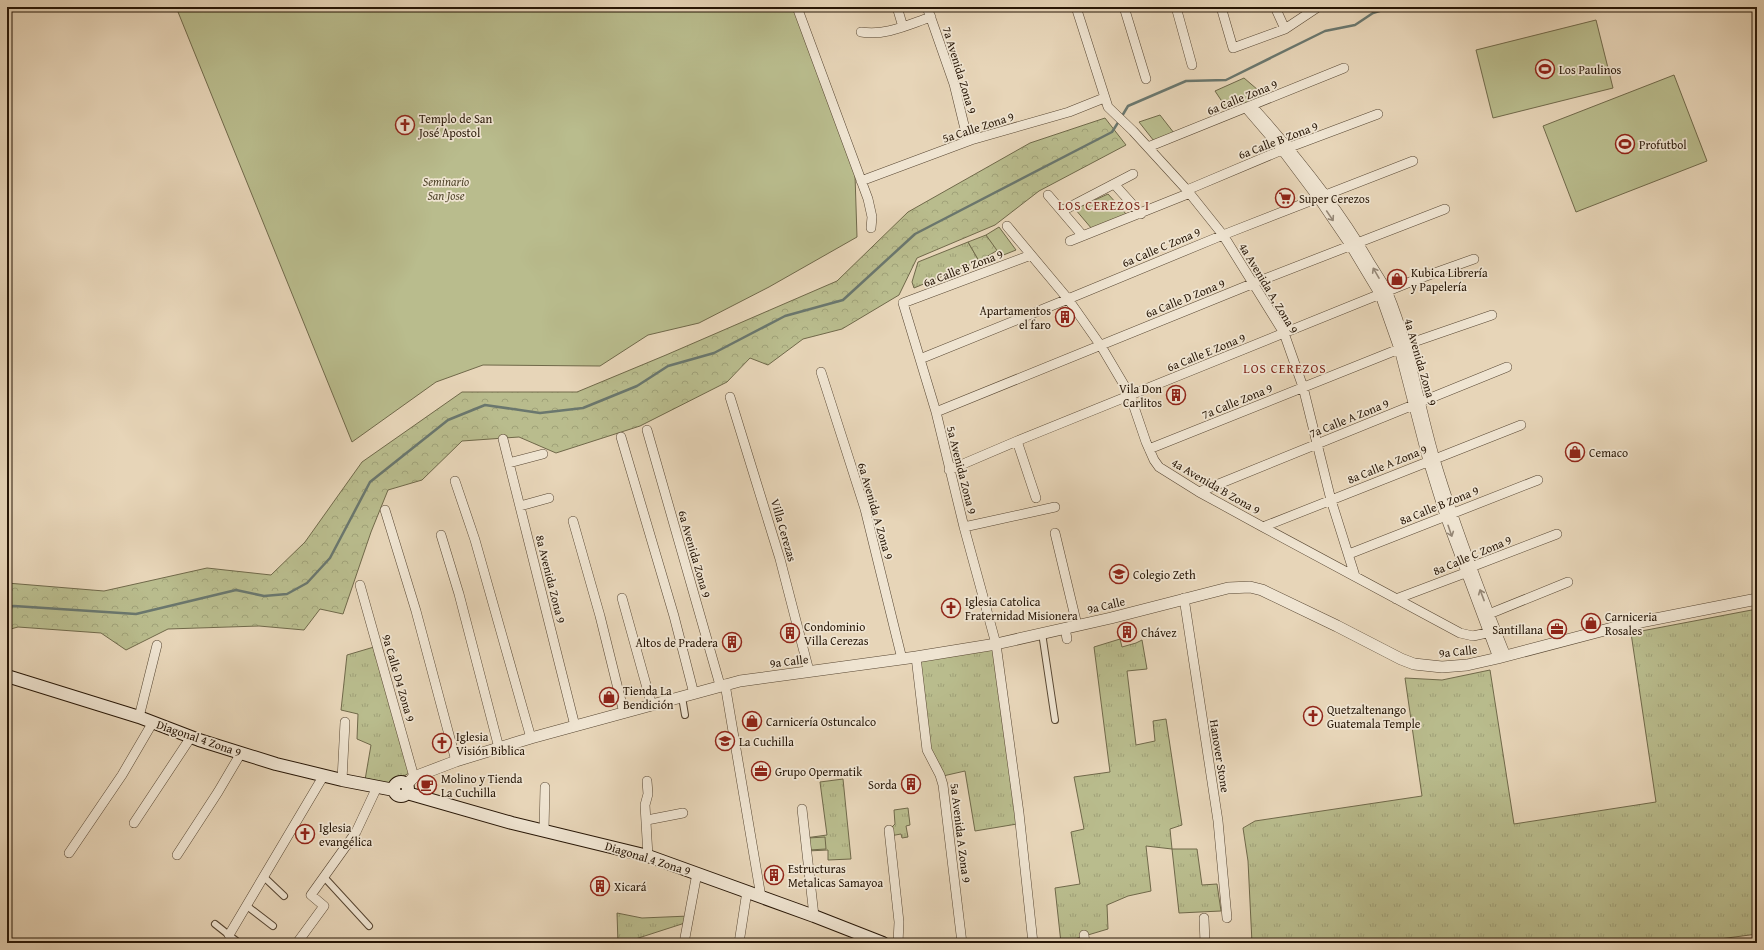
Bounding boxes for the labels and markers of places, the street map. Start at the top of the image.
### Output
sports icon: Los Paulinos [1534,58,1556,80]
place label: Los Paulinos [1559,61,1622,78]
place label: Templo de San José Apostol [417,110,493,141]
church icon: Templo de San José Apostol [394,114,416,136]
sports icon: Profutbol [1614,133,1636,155]
place label: Profutbol [1639,136,1687,153]
supermarket icon: Super Cerezos [1274,187,1296,209]
place label: Super Cerezos [1299,190,1370,207]
place label: Kubica Librería y Papelería [1410,264,1488,295]
shop icon: Kubica Librería y Papelería [1386,268,1408,290]
place label: Apartamentos el faro [979,302,1051,333]
building icon: Apartamentos el faro [1054,306,1076,328]
place label: Vila Don Carlitos [1119,380,1162,411]
building icon: Vila Don Carlitos [1165,384,1187,406]
shop icon: Cemaco [1564,441,1586,463]
place label: Cemaco [1589,444,1628,461]
school or university icon: Colegio Zeth [1108,563,1130,585]
place label: Colegio Zeth [1133,566,1196,583]
place label: Iglesia Catolica Fraternidad Misionera [965,593,1078,624]
church icon: Iglesia Catolica Fraternidad Misionera [940,597,962,619]
place label: Carniceria Rosales [1605,608,1658,639]
shop icon: Carniceria Rosales [1580,612,1602,634]
place label: Condominio Villa Cerezas [804,618,869,649]
office icon: Santillana [1546,618,1568,640]
building icon: Chávez [1116,621,1138,643]
place label: Santillana [1492,621,1543,638]
building icon: Condominio Villa Cerezas [779,622,801,644]
place label: Chávez [1141,624,1177,641]
building icon: Altos de Pradera [721,631,743,653]
place label: Altos de Pradera [635,634,718,651]
place label: Tienda La Bendición [623,682,674,713]
shop icon: Tienda La Bendición [598,686,620,708]
place label: Quetzaltenango Guatemala Temple [1327,701,1421,732]
church icon: Quetzaltenango Guatemala Temple [1302,705,1324,727]
shop icon: Carnicería Ostuncalco [741,710,763,732]
place label: Carnicería Ostuncalco [766,713,876,730]
place label: Iglesia Visión Biblica [456,728,525,759]
school or university icon: La Cuchilla [714,730,736,752]
church icon: Iglesia Visión Biblica [431,732,453,754]
place label: La Cuchilla [739,733,794,750]
office icon: Grupo Opermatik [750,760,772,782]
place label: Grupo Opermatik [775,763,863,780]
place label: Molino y Tienda La Cuchilla [441,770,523,801]
building icon: Sorda [900,773,922,795]
cafe icon: Molino y Tienda La Cuchilla [416,774,438,796]
place label: Sorda [868,776,897,793]
place label: Iglesia evangélica [319,819,372,850]
church icon: Iglesia evangélica [294,823,316,845]
place label: Estructuras Metalicas Samayoa [788,860,883,891]
building icon: Estructuras Metalicas Samayoa [763,864,785,886]
building icon: Xicará [589,875,611,897]
place label: Xicará [614,878,647,895]

